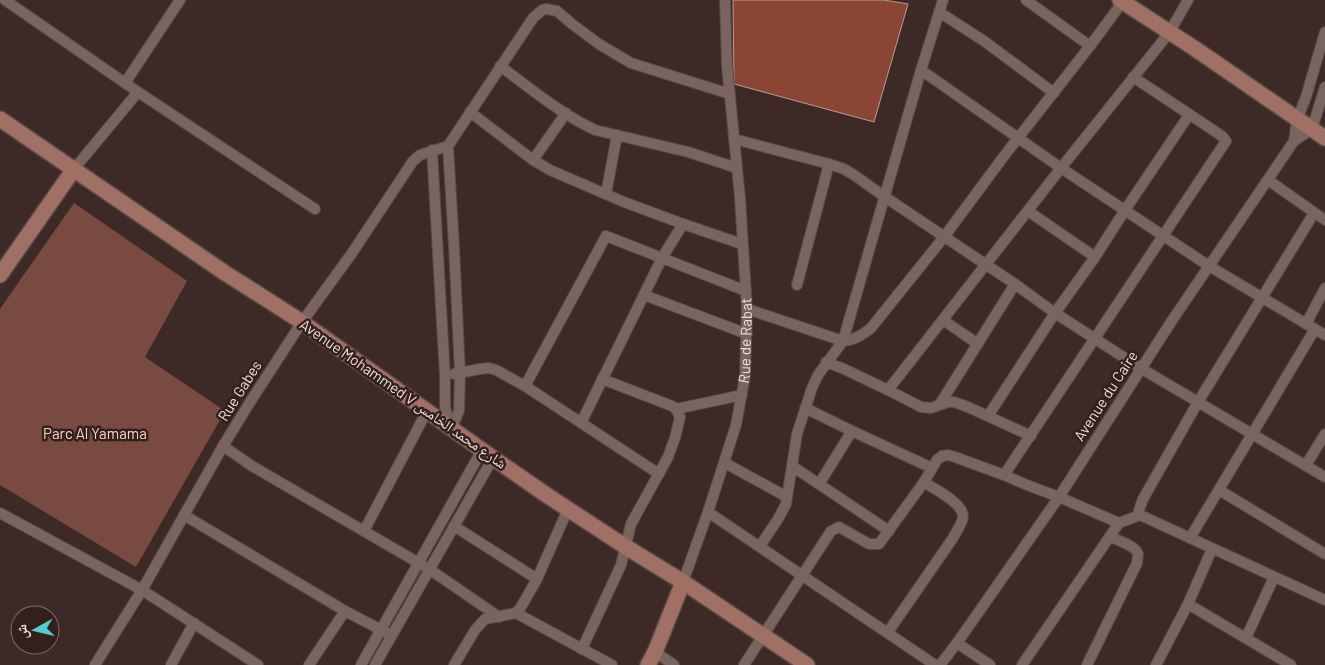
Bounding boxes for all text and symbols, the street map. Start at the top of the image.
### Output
street label: Rue de Rabat [734,297,755,385]
street label: Avenue Mohammed V شارع محمد الخامس [296,315,511,473]
street label: Avenue du Caire [1069,347,1141,444]
street label: Rue Gabes [213,357,265,424]
park label: Parc Al Yamama [43,424,147,442]
north arrow [10,605,60,655]
text: ش [12,623,32,640]

